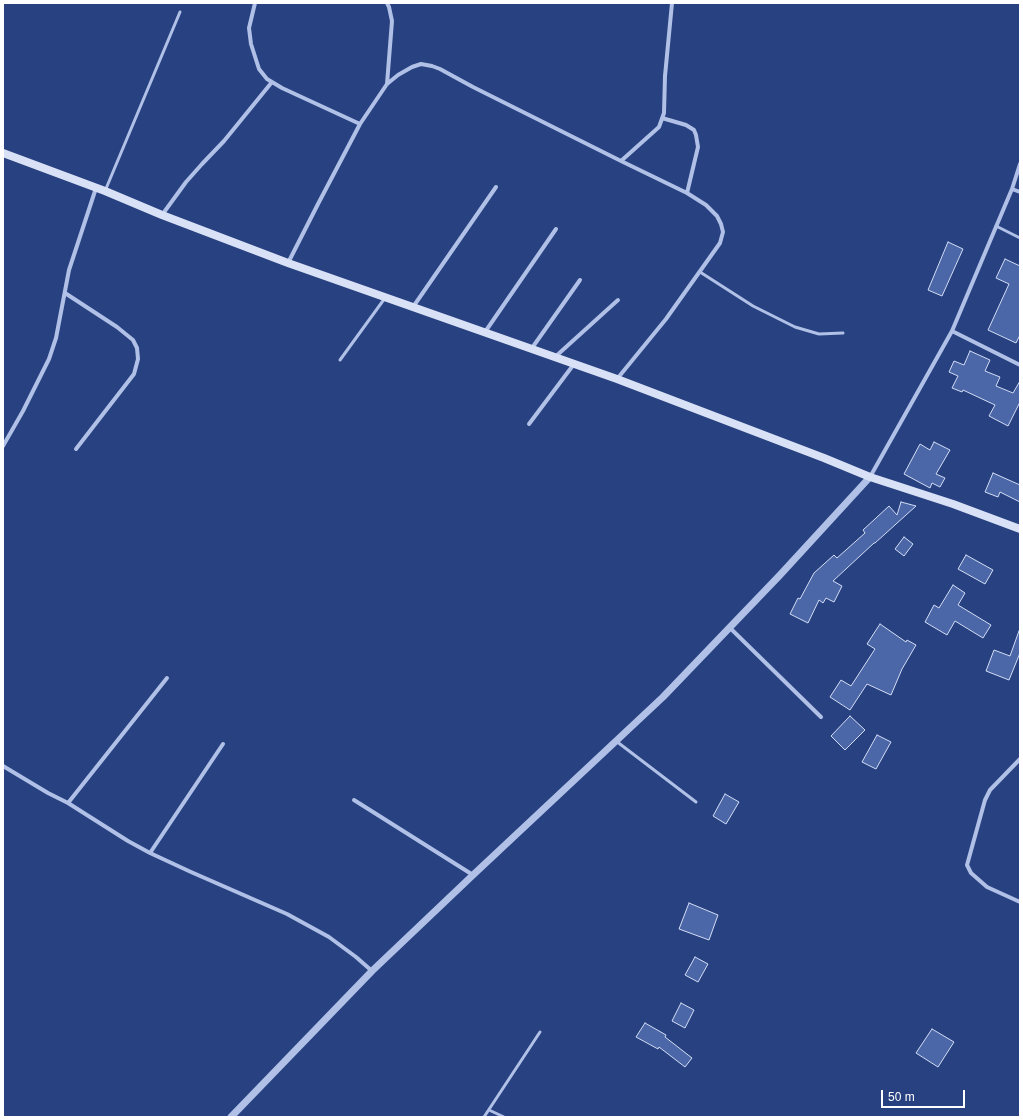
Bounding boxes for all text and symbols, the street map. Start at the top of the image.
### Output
scale bar [883,1082,967,1108]
text: 50 m [888,1090,915,1104]

